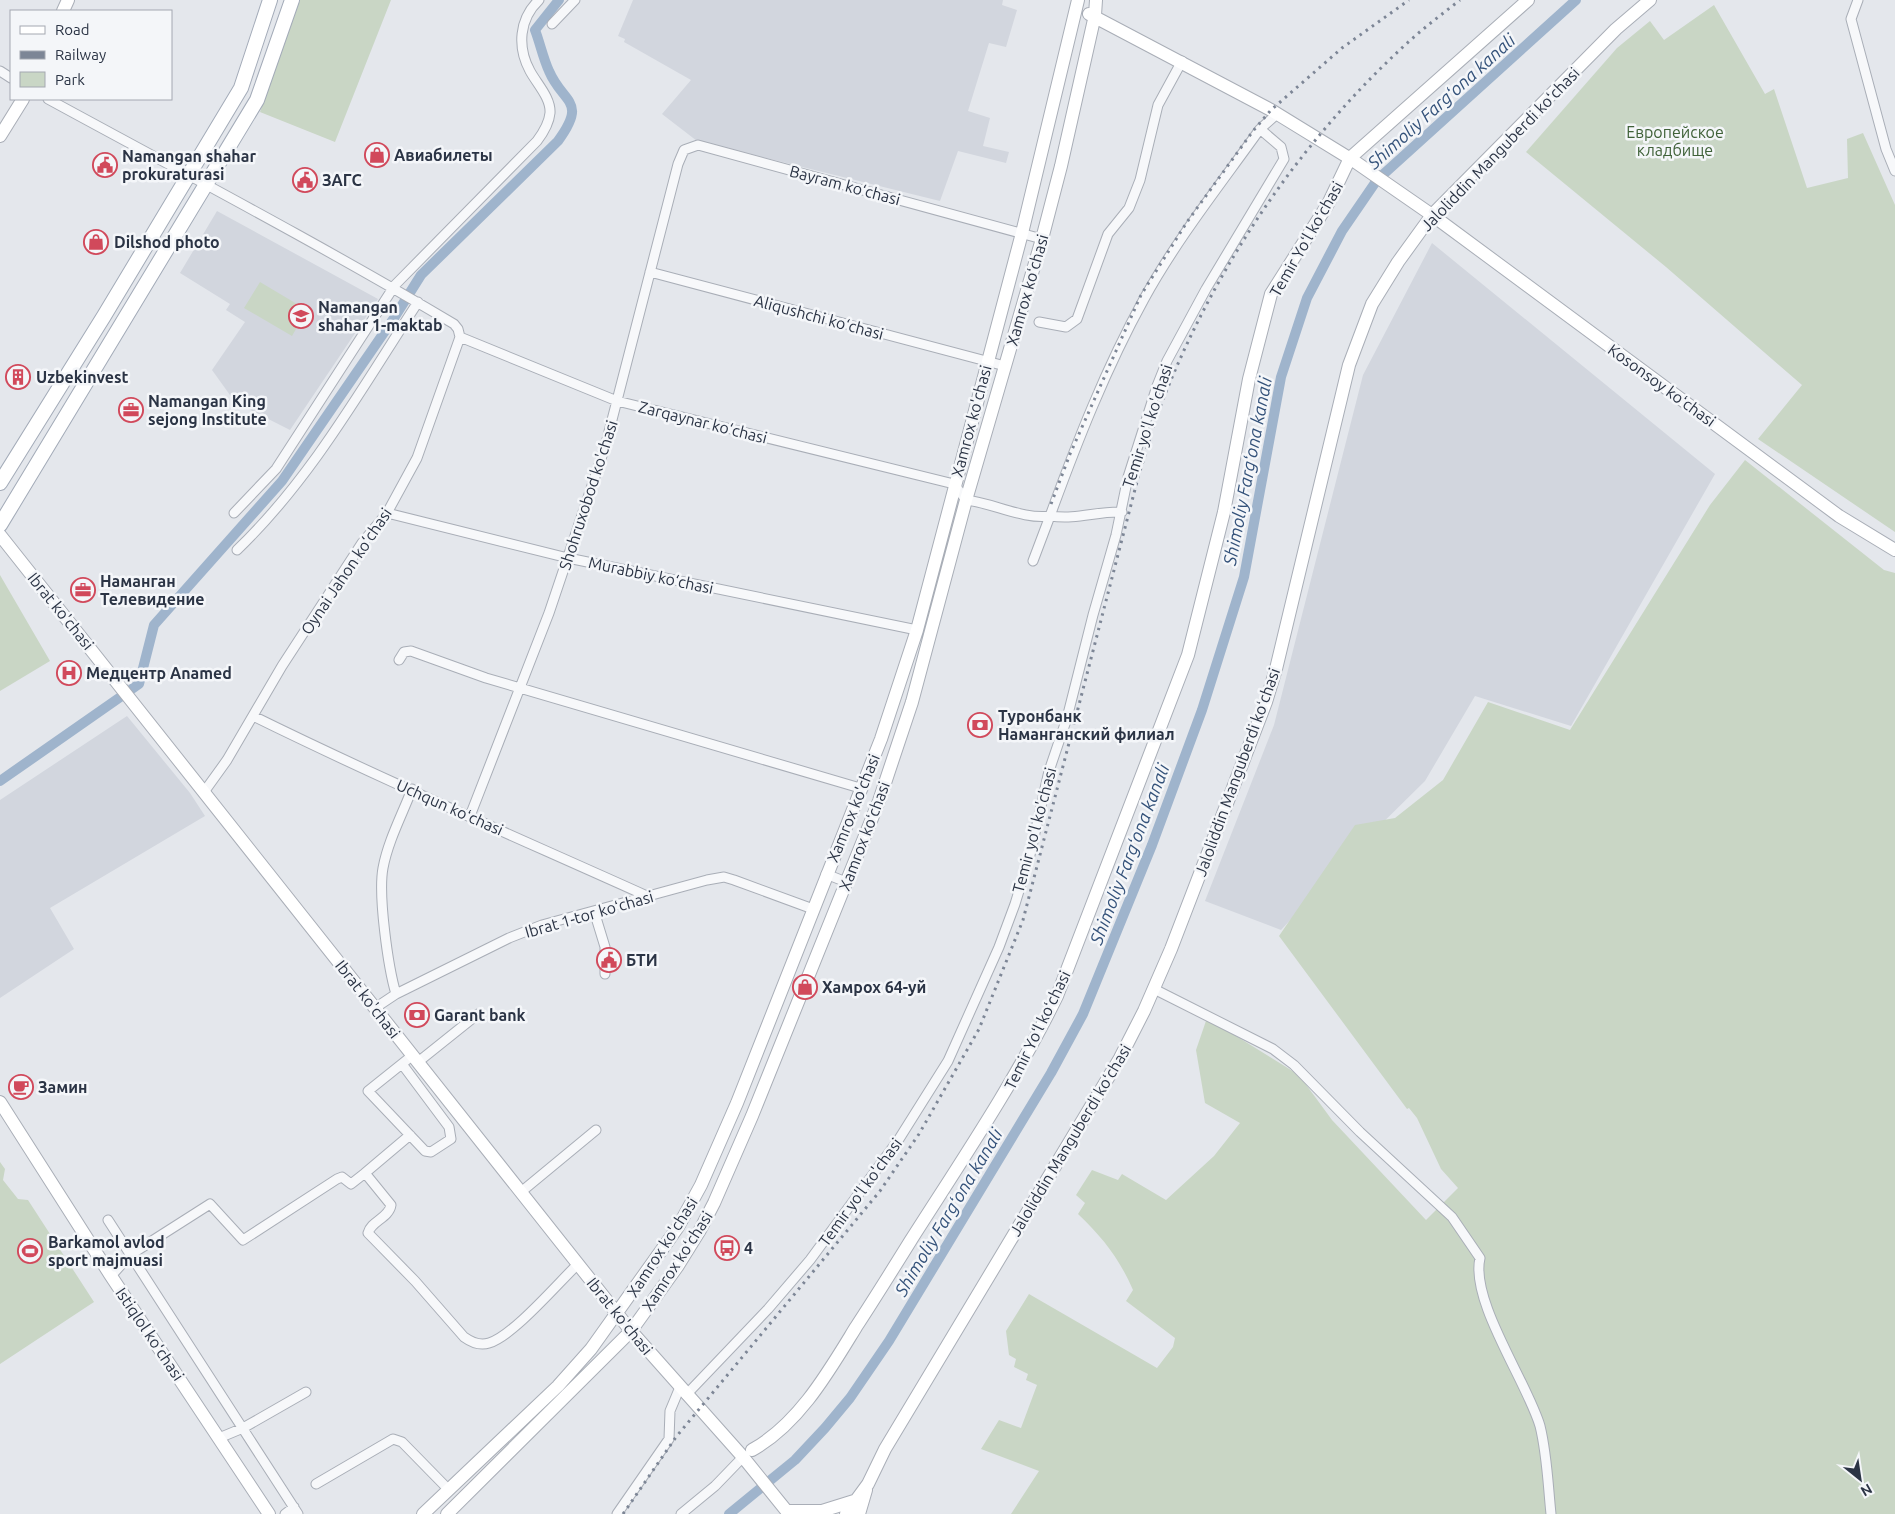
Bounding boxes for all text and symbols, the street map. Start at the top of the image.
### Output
legend [10,10,172,100]
text: Road [55,21,90,38]
water label: Shimoliy Fargʻona kanali [1362,29,1519,173]
text: Railway [55,46,106,63]
street label: Jaloliddin Manguberdi koʻchasi [1417,64,1583,234]
text: Park [55,71,85,88]
park label: Европейское кладбище [1626,123,1724,159]
shop icon: Авиабилеты [364,142,390,168]
place label: Авиабилеты [394,146,493,164]
place label: Namangan shahar prokuraturasi [122,147,256,183]
public building icon: Namangan shahar prokuraturasi [92,152,118,178]
street label: Bayram ko‘chasi [788,162,902,208]
public building icon: ЗАГС [292,167,318,193]
place label: ЗАГС [322,171,362,189]
street label: Temir Yoʻl koʻchasi [1266,178,1346,300]
shop icon: Dilshod photo [83,229,109,255]
street label: Xamrox koʻchasi [1002,232,1052,348]
place label: Dilshod photo [114,233,220,251]
street label: Aliqushchi ko‘chasi [752,291,886,343]
place label: Namangan shahar 1-maktab [318,298,443,334]
school or university icon: Namangan shahar 1-maktab [288,303,314,329]
street label: Kosonsoy koʻchasi [1605,340,1719,430]
street label: Temir yo'l ko'chasi [1118,362,1176,490]
street label: Xamrox ko'chasi [947,363,995,479]
building icon: Uzbekinvest [5,364,31,390]
place label: Uzbekinvest [36,368,129,386]
water label: Shimoliy Fargʻona kanali [1219,375,1275,568]
place label: Namangan King sejong Institute [148,392,267,428]
office icon: Namangan King sejong Institute [118,397,144,423]
street label: Zarqaynar ko‘chasi [637,397,769,447]
street label: Shohruxobod ko'chasi [555,418,621,572]
street label: Oynai Jahon ko‘chasi [297,504,395,638]
street label: Murabbiy ko‘chasi [587,553,715,597]
street label: Ibrat ko'chasi [24,569,98,653]
place label: Наманган Телевидение [100,572,205,608]
office icon: Наманган Телевидение [70,577,96,603]
hospital icon: Медцентр Anamed [56,660,82,686]
place label: Медцентр Anamed [86,664,232,682]
street label: Jaloliddin Manguberdi koʻchasi [1191,665,1283,879]
place label: Туронбанк Наманганский филиал [998,707,1175,743]
bank icon: Туронбанк Наманганский филиал [967,712,993,738]
street label: Xamrox ko'chasi [823,751,883,865]
water label: Shimoliy Fargʻona kanali [1085,761,1173,948]
street label: Temir yo'l ko'chasi [1009,765,1059,895]
street label: Uchqun koʻchasi [394,775,506,839]
street label: Xamrox koʻchasi [835,779,893,893]
street label: Ibrat 1-tor koʻchasi [523,887,655,941]
public building icon: БТИ [596,947,622,973]
place label: БТИ [626,951,658,969]
street label: Ibrat ko'chasi [332,956,404,1042]
street label: Temir Yoʻl koʻchasi [1000,968,1074,1092]
shop icon: Хамрох 64-уй [792,974,818,1000]
place label: Хамрох 64-уй [822,978,926,996]
bank icon: Garant bank [404,1002,430,1028]
place label: Garant bank [434,1006,526,1024]
street label: Jaloliddin Manguberdi koʻchasi [1006,1041,1134,1239]
cafe icon: Замин [8,1074,34,1100]
place label: Замин [38,1078,88,1096]
water label: Shimoliy Fargʻona kanali [890,1124,1006,1300]
street label: Temir yo'l ko'chasi [815,1134,905,1250]
street label: Xamrox ko'chasi [623,1194,701,1300]
street label: Xamrox koʻchasi [638,1208,716,1314]
place label: Barkamol avlod sport majmuasi [48,1233,165,1269]
bus stop icon: 4 [714,1235,740,1261]
sports icon: Barkamol avlod sport majmuasi [17,1238,43,1264]
place label: 4 [744,1239,753,1257]
street label: Ibrat ko'chasi [583,1274,657,1358]
street label: Istiqlol koʻchasi [112,1284,188,1384]
north arrow [1835,1454,1885,1504]
text: N [1858,1481,1875,1500]

